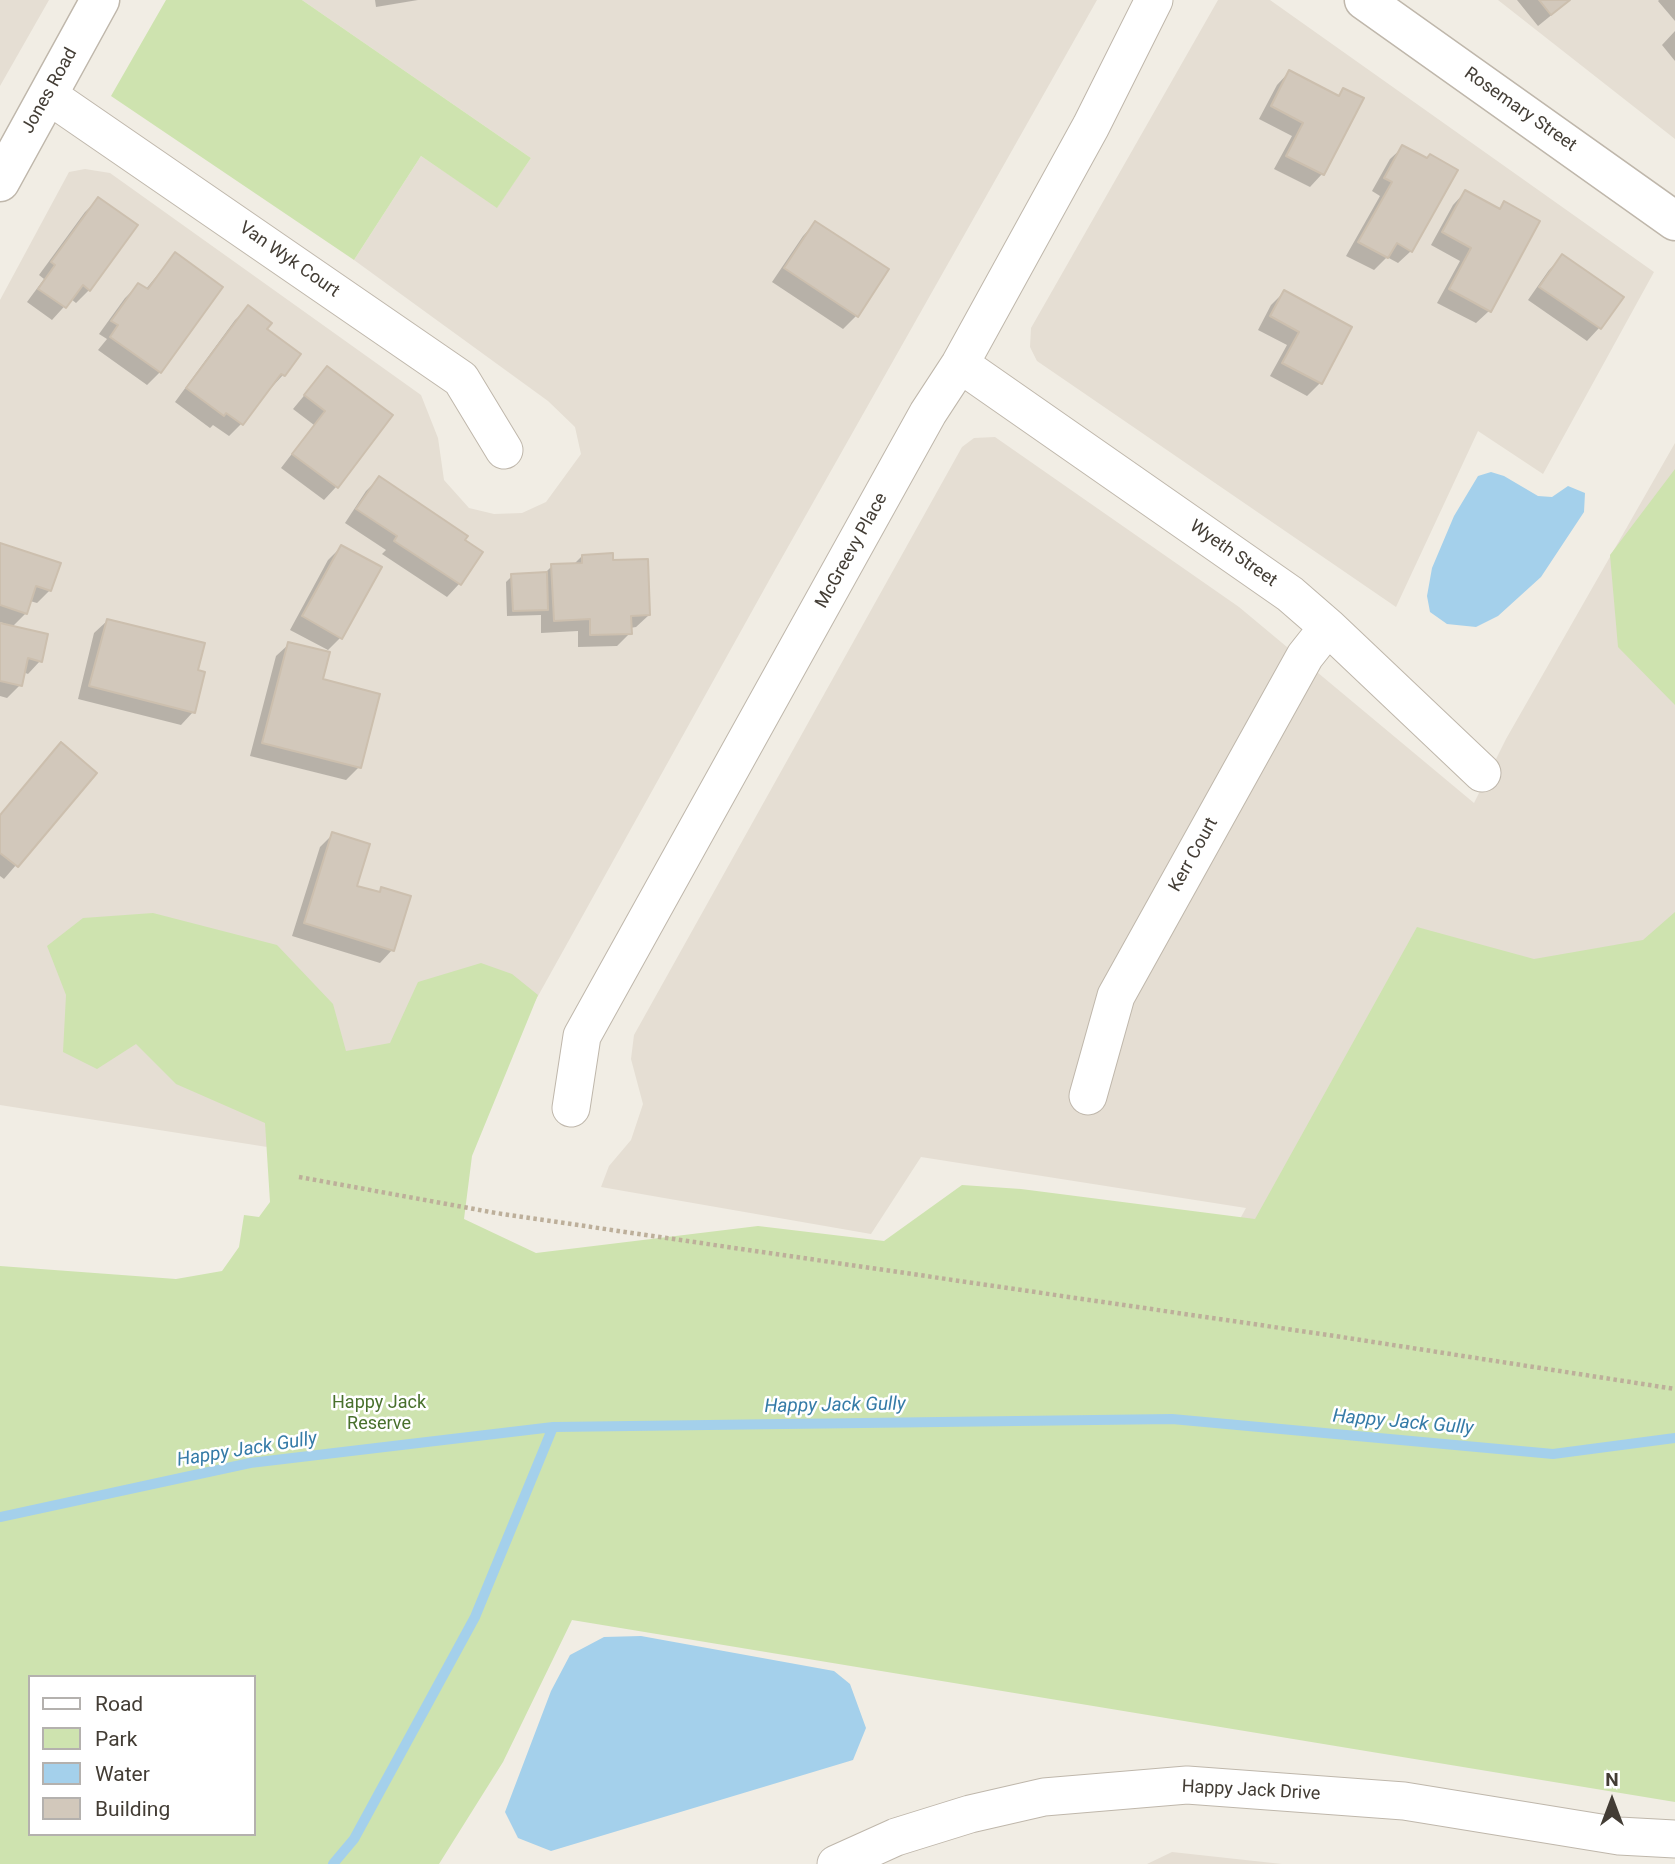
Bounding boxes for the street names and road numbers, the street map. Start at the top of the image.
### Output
street label: Jones Road [18,44,82,138]
street label: Rosemary Street [1460,63,1580,157]
street label: Van Wyk Court [235,217,343,303]
street label: McGreevy Place [811,490,893,612]
street label: Wyeth Street [1185,516,1281,592]
street label: Kerr Court [1165,814,1223,896]
street label: Happy Jack Drive [1181,1777,1321,1805]

